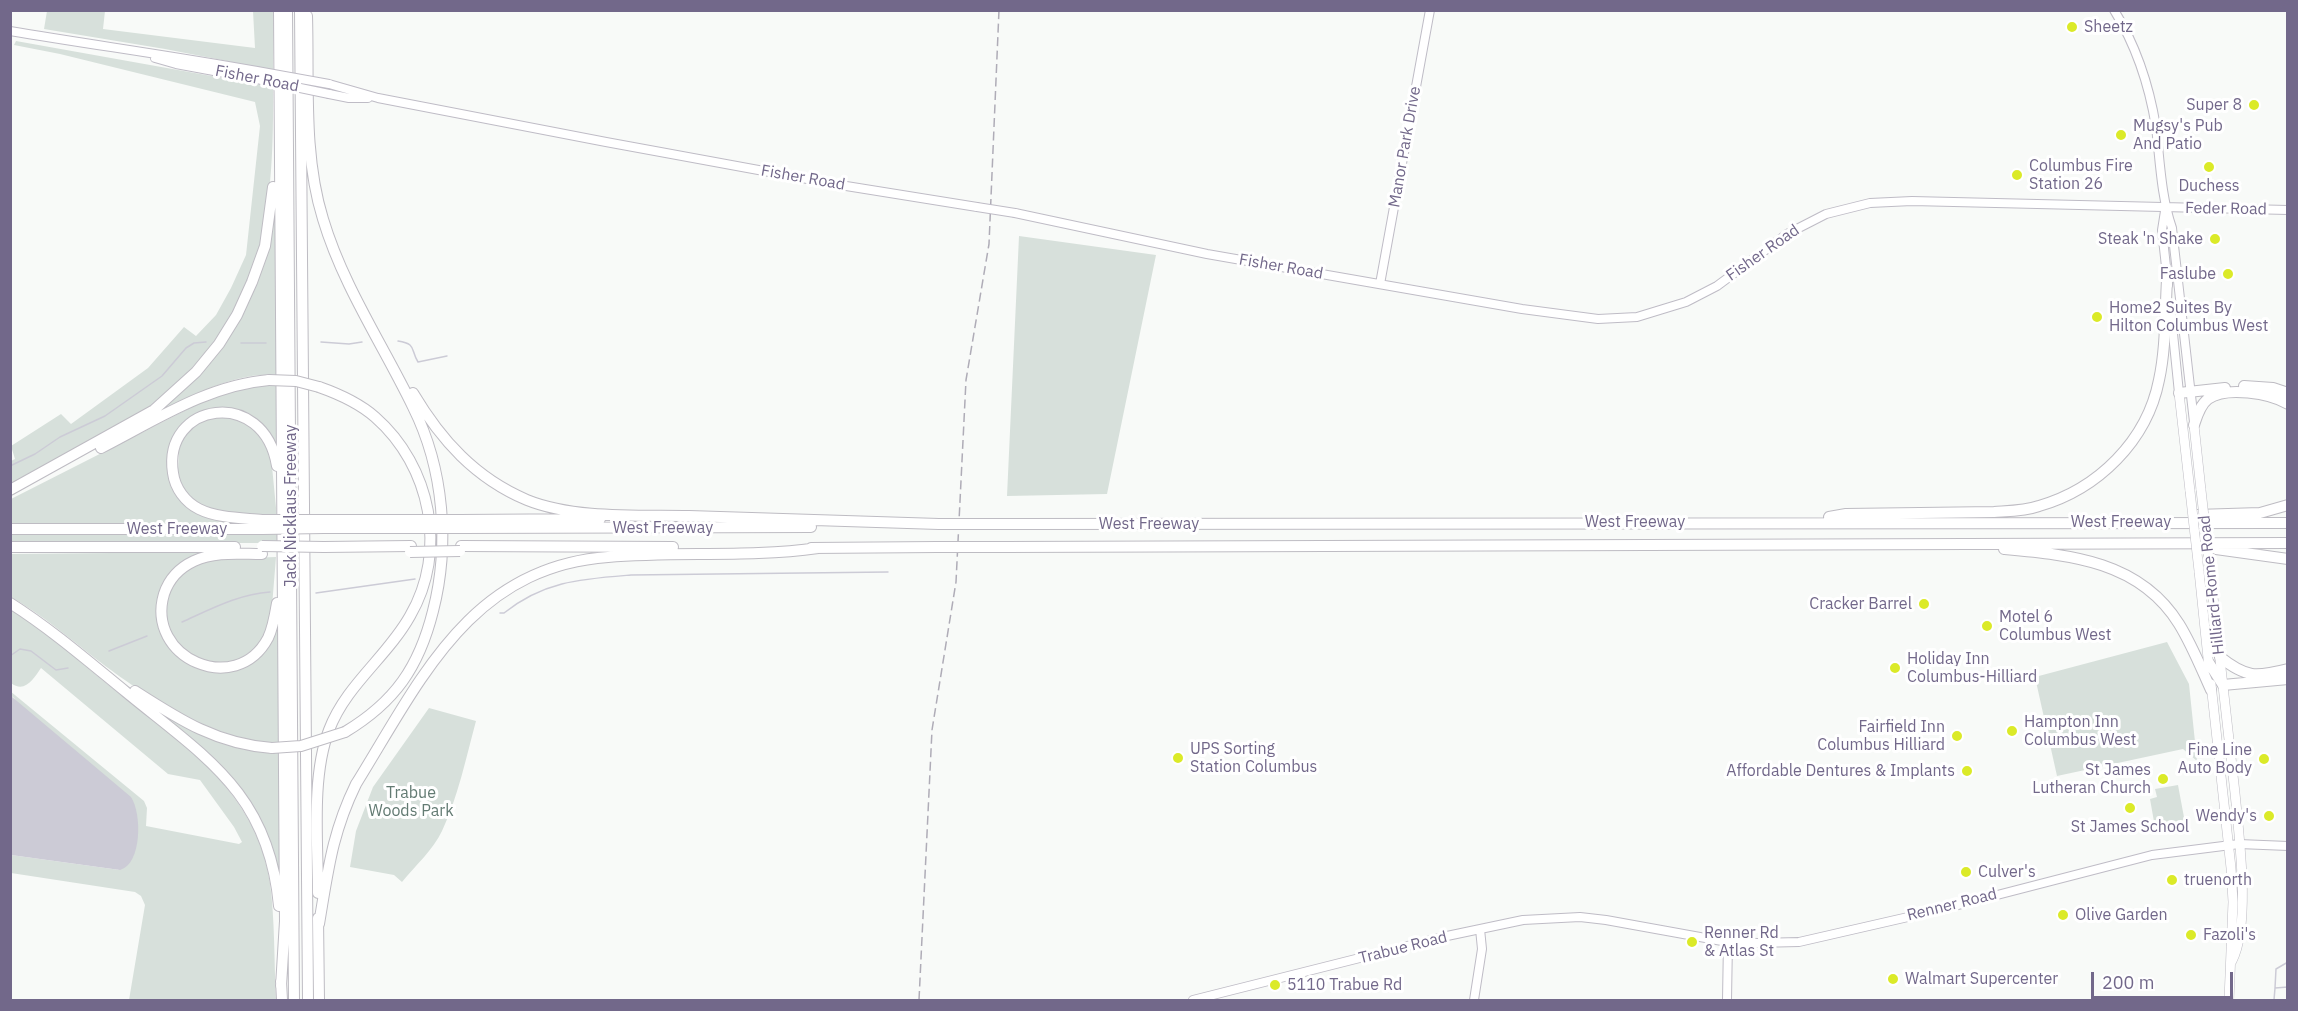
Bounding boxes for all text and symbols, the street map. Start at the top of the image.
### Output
place label: Sheetz [2084,17,2133,37]
marker: Sheetz [2065,20,2079,34]
street label: Fisher Road [213,61,301,97]
street label: Manor Park Drive [1385,85,1425,209]
place label: Super 8 [2186,95,2242,115]
marker: Super 8 [2247,98,2261,112]
place label: Mugsy's Pub And Patio [2133,116,2223,154]
marker: Mugsy's Pub And Patio [2114,128,2128,142]
place label: Columbus Fire Station 26 [2029,156,2133,194]
marker: Duchess [2202,160,2216,174]
street label: Fisher Road [759,161,847,195]
marker: Columbus Fire Station 26 [2010,168,2024,182]
place label: Duchess [2178,176,2240,196]
street label: Feder Road [2185,199,2267,219]
street label: Fisher Road [1723,221,1803,285]
place label: Steak 'n Shake [2098,229,2203,249]
marker: Steak 'n Shake [2208,232,2222,246]
street label: Fisher Road [1237,250,1325,284]
place label: Faslube [2160,264,2216,284]
marker: Faslube [2221,267,2235,281]
place label: Home2 Suites By Hilton Columbus West [2109,298,2268,336]
marker: Home2 Suites By Hilton Columbus West [2090,310,2104,324]
street label: Jack Nicklaus Freeway [281,425,301,587]
street label: West Freeway [1585,512,1685,532]
street label: West Freeway [2071,512,2171,532]
street label: West Freeway [1099,514,1199,534]
street label: Hilliard-Rome Road [2195,514,2229,656]
street label: West Freeway [613,518,713,538]
street label: West Freeway [127,519,227,539]
place label: Cracker Barrel [1809,594,1912,614]
marker: Cracker Barrel [1917,597,1931,611]
place label: Motel 6 Columbus West [1999,607,2111,645]
marker: Motel 6 Columbus West [1980,619,1994,633]
place label: Holiday Inn Columbus-Hilliard [1907,649,2037,687]
marker: Holiday Inn Columbus-Hilliard [1888,661,1902,675]
place label: Hampton Inn Columbus West [2024,712,2136,750]
place label: Fairfield Inn Columbus Hilliard [1817,717,1945,755]
marker: Hampton Inn Columbus West [2005,724,2019,738]
marker: Fairfield Inn Columbus Hilliard [1950,729,1964,743]
place label: UPS Sorting Station Columbus [1190,739,1317,777]
place label: Fine Line Auto Body [2178,740,2252,778]
marker: UPS Sorting Station Columbus [1171,751,1185,765]
marker: Fine Line Auto Body [2257,752,2271,766]
place label: St James Lutheran Church [2032,760,2151,798]
place label: Affordable Dentures & Implants [1726,761,1955,781]
marker: Affordable Dentures & Implants [1960,764,1974,778]
marker: St James Lutheran Church [2156,772,2170,786]
park label: Trabue Woods Park [368,783,454,821]
marker: St James School [2123,801,2137,815]
place label: Wendy's [2196,806,2257,826]
marker: Wendy's [2262,809,2276,823]
place label: St James School [2071,817,2189,837]
place label: Culver's [1978,862,2036,882]
marker: Culver's [1959,865,1973,879]
place label: truenorth [2184,870,2252,890]
marker: truenorth [2165,873,2179,887]
street label: Renner Road [1905,885,1999,925]
place label: Olive Garden [2075,905,2168,925]
marker: Olive Garden [2056,908,2070,922]
place label: Renner Rd & Atlas St [1704,923,1779,961]
place label: Fazoli's [2203,925,2256,945]
street label: Trabue Road [1357,928,1449,968]
marker: Fazoli's [2184,928,2198,942]
marker: Renner Rd & Atlas St [1685,935,1699,949]
scale bar [2094,960,2236,998]
place label: Walmart Supercenter [1905,969,2058,989]
text: 200 m [2102,971,2154,994]
marker: Walmart Supercenter [1886,972,1900,986]
place label: 5110 Trabue Rd [1287,975,1402,995]
marker: 5110 Trabue Rd [1268,978,1282,992]

